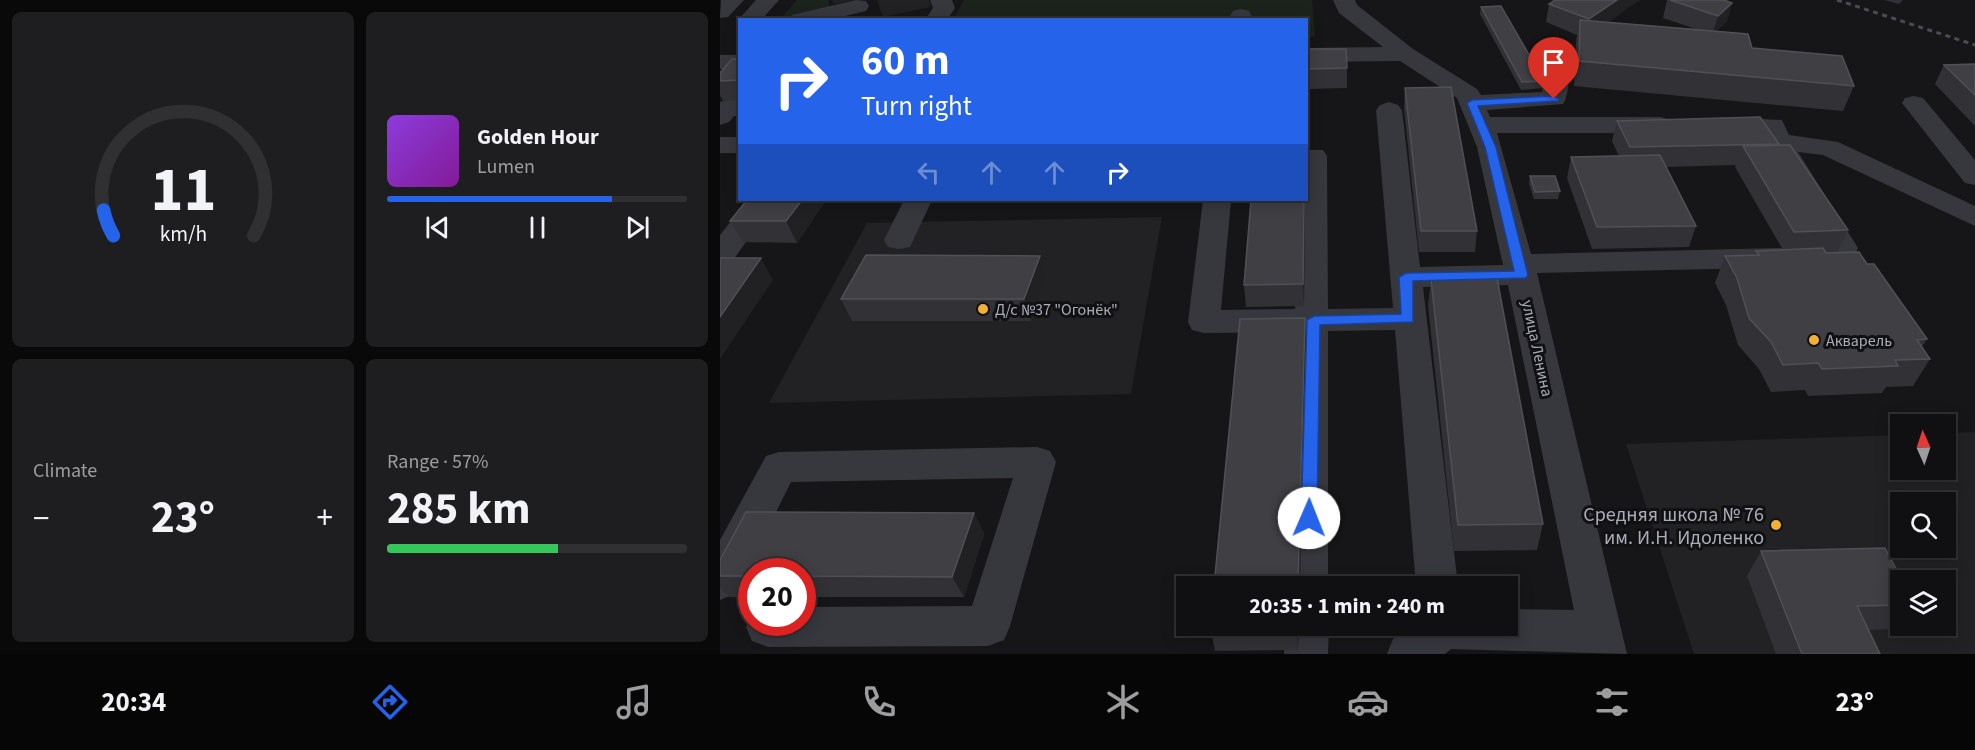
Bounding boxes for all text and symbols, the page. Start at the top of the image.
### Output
text: 60 m [861,31,950,91]
pin [1528,37,1579,99]
icon: right [762,42,840,120]
icon: arrive [1537,46,1570,79]
text: Turn right [861,87,972,126]
text: Golden Hour [477,121,599,153]
text: 11 [150,147,216,236]
text: Lumen [477,153,535,181]
icon: left [912,156,945,189]
icon: ahead [975,156,1008,189]
icon: ahead [1038,156,1071,189]
icon: right [1101,156,1134,189]
icon: previous [421,211,454,244]
icon: pause [521,211,554,244]
icon: next [621,211,654,244]
text: km/h [159,220,207,251]
street label: улица Ленина [1516,298,1558,399]
place label: Д/с №37 "Огонёк" [995,299,1118,321]
marker: Д/с №37 "Огонёк" [976,302,990,316]
place label: Акварель [1826,330,1892,352]
marker: Акварель [1807,333,1821,347]
north arrow [1890,414,1956,480]
map controls [1890,414,1956,636]
text: Range · 57% [387,448,488,476]
text: Climate [33,457,97,485]
text: 285 km [387,477,531,541]
text: 23° [151,486,215,550]
position arrow [1277,486,1341,550]
button: search [1890,492,1956,558]
text: − [33,495,49,542]
text: + [317,495,333,542]
place label: Средняя школа № 76 им. И.Н. Идоленко [1583,501,1764,552]
marker: Средняя школа № 76 им. И.Н. Идоленко [1769,518,1783,532]
speed limit sign: 20 [738,558,816,636]
button: layers [1890,570,1956,636]
text: 20:35 · 1 min · 240 m [1249,590,1445,622]
icon: directions [369,681,411,723]
icon: music [613,681,655,723]
icon: phone [858,681,900,723]
icon: climate [1102,681,1144,723]
icon: car [1347,681,1389,723]
icon: filters [1591,681,1633,723]
text: 20:34 [101,683,166,722]
text: 23° [1835,683,1874,722]

